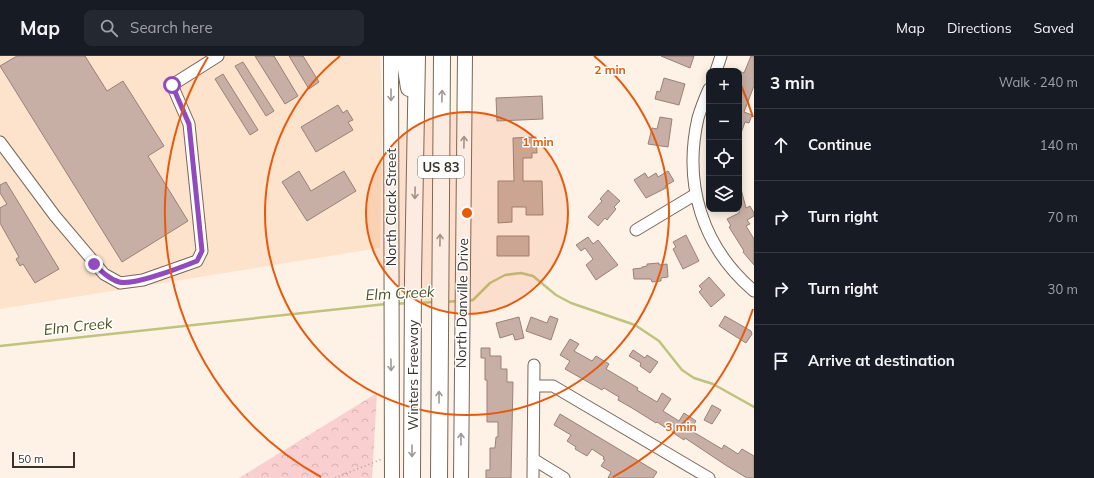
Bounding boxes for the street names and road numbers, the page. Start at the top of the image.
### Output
street label: North Clack Street [382,148,400,266]
road number: US 83 [418,156,464,178]
street label: North Danville Drive [452,238,472,368]
street label: Winters Freeway [404,319,422,430]

